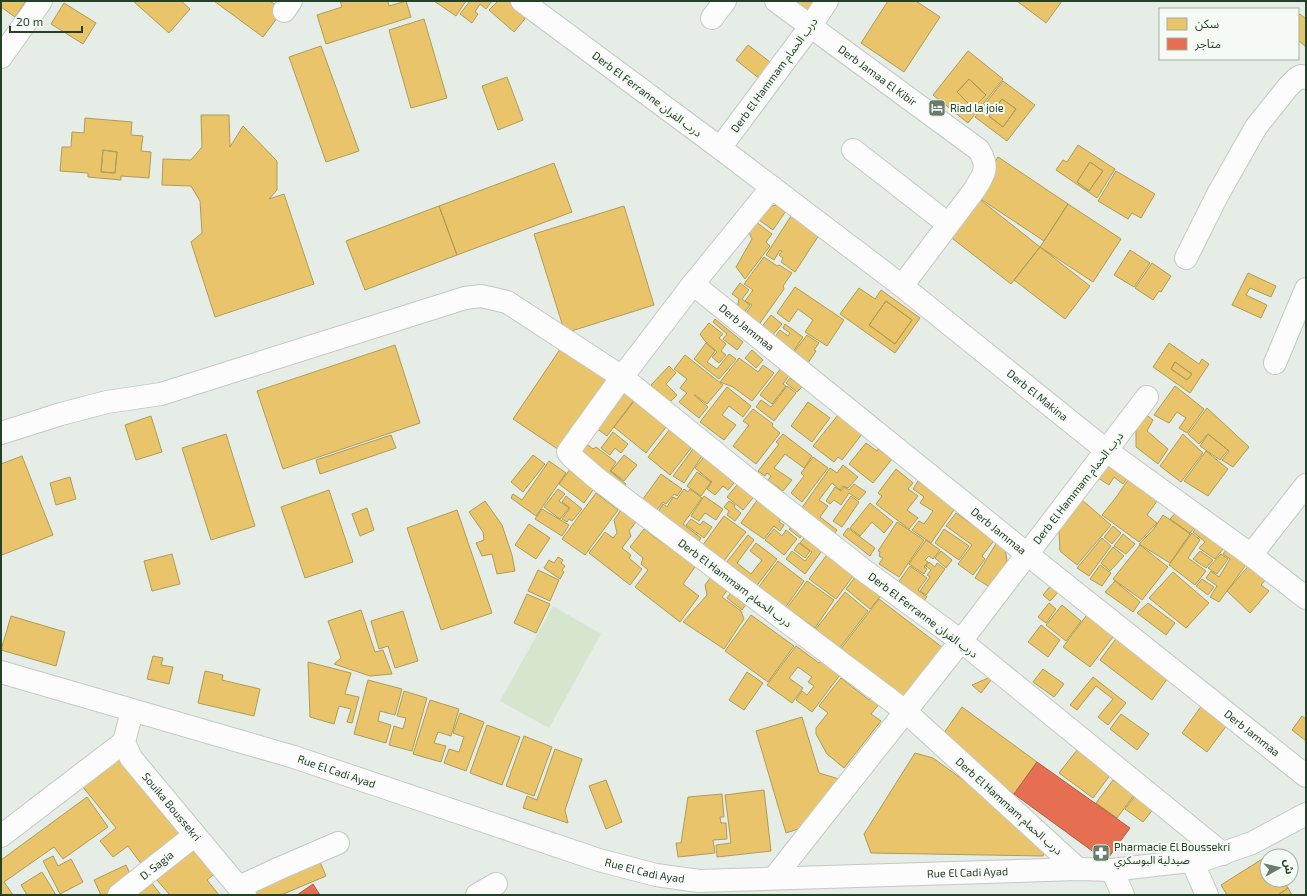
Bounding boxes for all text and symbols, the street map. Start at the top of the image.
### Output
scale bar [10,8,82,34]
legend [1159,8,1299,60]
text: 20 m [16,14,43,28]
street label: Derb El Hammam درب الحمام [728,15,821,136]
text: سكن [1195,16,1219,31]
text: متاجر [1194,36,1221,51]
street label: Derb Jamaa El Kibir [836,42,920,109]
street label: Derb El Ferranne درب الفران [589,48,705,140]
hotel icon: Riad la joie [927,98,947,118]
place label: Riad la joie [950,101,1004,115]
street label: Derb Jammaa [717,301,777,353]
street label: Derb El Makina [1005,366,1071,423]
street label: Derb El Hammam درب الحمام [1030,429,1127,548]
street label: Derb Jammaa [969,504,1029,557]
street label: Derb El Hammam درب الحمام [675,536,795,631]
street label: Derb El Ferranne درب الفران [865,569,981,661]
street label: Derb Jammaa [1222,707,1283,759]
street label: Rue El Cadi Ayad [296,752,377,790]
street label: Derb El Hammam درب الحمام [952,754,1065,858]
street label: Souika Boussekri [140,770,204,843]
place label: Pharmacie El Boussekri صيدلية البوسكري [1114,840,1230,870]
pharmacy icon: Pharmacie El Boussekri صيدلية البوسكري [1091,843,1111,863]
street label: D. Sagia [137,848,176,882]
north arrow [1259,848,1299,888]
street label: Rue El Cadi Ayad [604,855,685,885]
text: ش [1281,858,1297,875]
street label: Rue El Cadi Ayad [927,864,1008,880]

